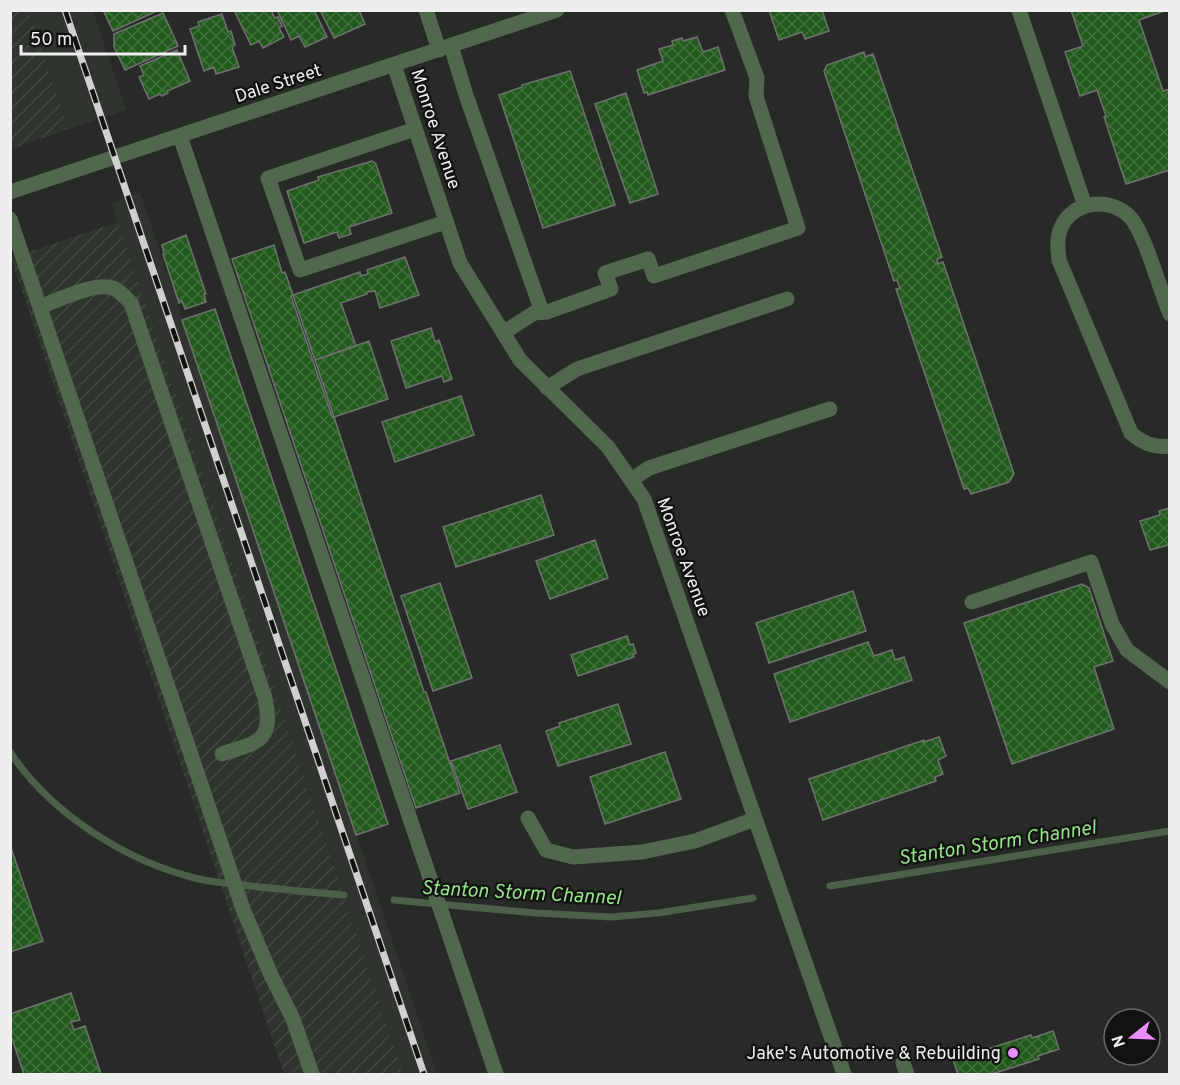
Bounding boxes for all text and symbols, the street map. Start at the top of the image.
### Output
scale bar [21,18,184,56]
text: 50 m [30,29,72,52]
street label: Dale Street [232,60,325,109]
street label: Monroe Avenue [404,66,465,193]
street label: Monroe Avenue [650,495,715,620]
water label: Stanton Storm Channel [897,815,1099,872]
water label: Stanton Storm Channel [420,876,622,912]
north arrow [1102,1007,1162,1067]
text: N [1108,1032,1131,1050]
place label: Jake's Automotive & Rebuilding [747,1043,1001,1066]
marker: Jake's Automotive & Rebuilding [1006,1046,1020,1060]

